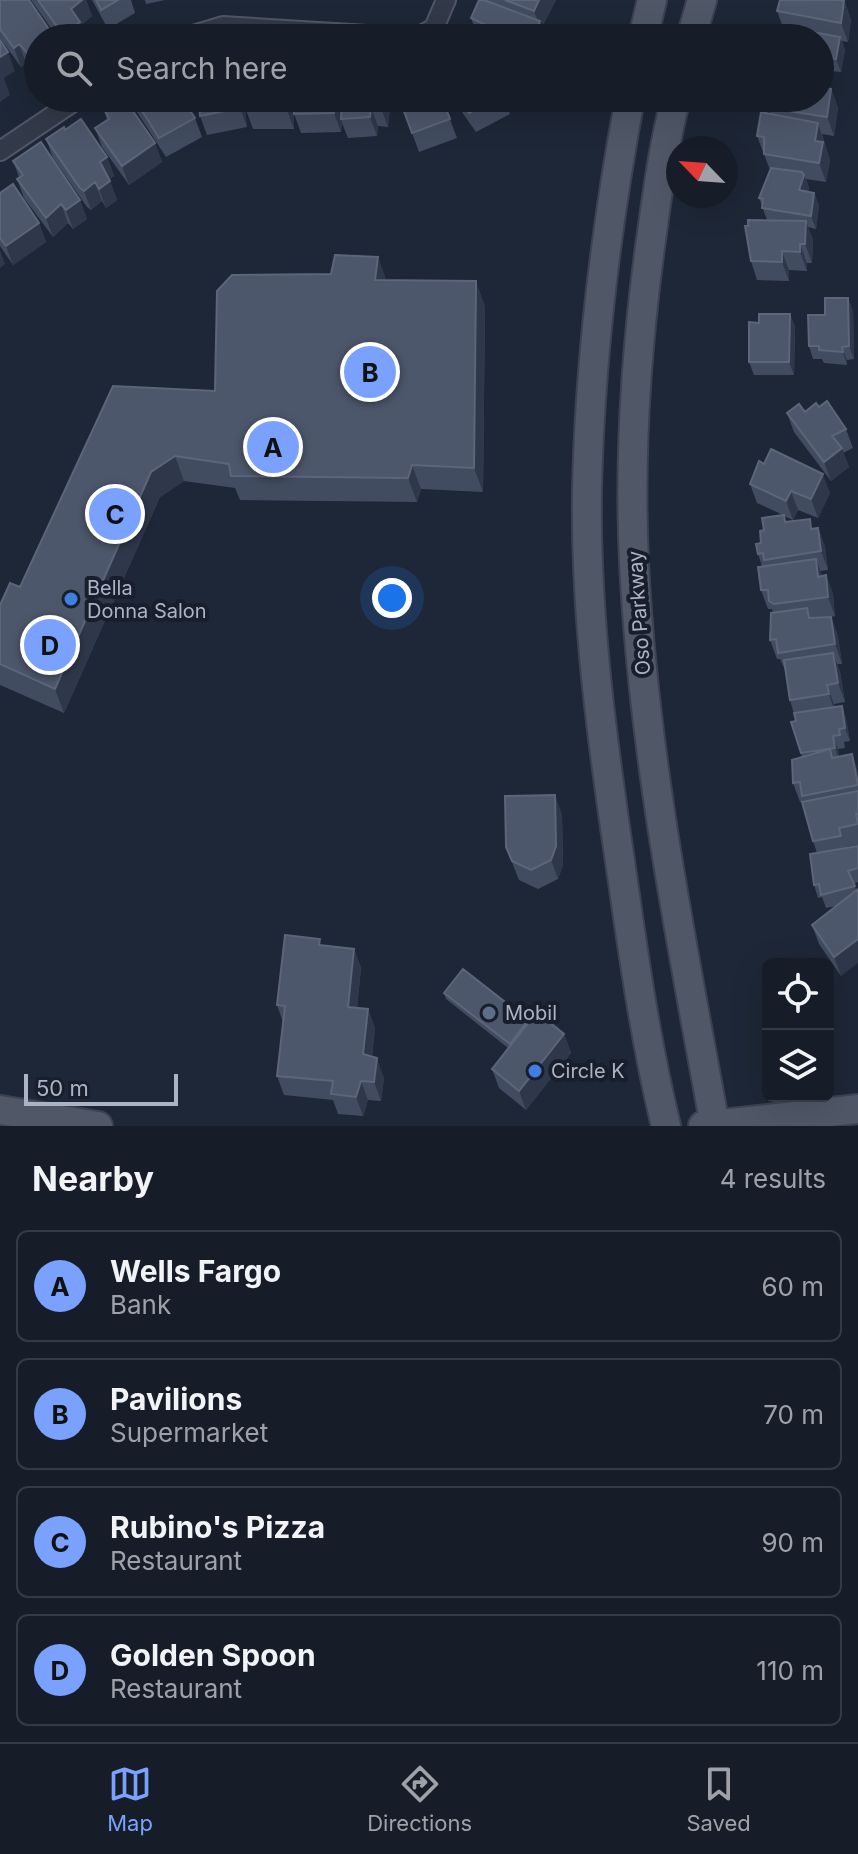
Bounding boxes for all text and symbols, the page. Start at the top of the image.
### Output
search box [24,24,834,112]
icon: search [52,46,96,90]
text: Search here [116,50,288,86]
north arrow [666,136,738,208]
pin: B [344,342,396,402]
pin: A [247,417,299,477]
pin: C [89,484,141,544]
street label: Oso Parkway [623,550,655,676]
place label: Bella Donna Salon [87,576,207,623]
your location [372,578,412,618]
marker: Bella Donna Salon [62,590,80,608]
pin: D [24,615,76,675]
map controls [762,958,834,1102]
button: locate [762,958,834,1030]
place label: Mobil [505,1001,557,1025]
marker: Mobil [480,1004,498,1022]
button: layers [762,1030,834,1102]
place label: Circle K [551,1059,625,1083]
marker: Circle K [526,1062,544,1080]
scale bar [24,1070,178,1106]
text: 50 m [36,1075,89,1101]
text: Nearby [32,1158,154,1199]
text: 4 results [720,1163,826,1194]
text: Wells Fargo [110,1253,281,1289]
text: A [50,1271,70,1302]
text: 60 m [761,1271,824,1302]
text: Bank [110,1289,171,1320]
text: Pavilions [110,1381,242,1417]
text: B [51,1399,69,1430]
text: 70 m [763,1399,824,1430]
text: Supermarket [110,1417,268,1448]
text: Rubino's Pizza [110,1509,325,1545]
text: C [50,1527,70,1558]
text: 90 m [761,1527,824,1558]
text: Restaurant [110,1545,242,1576]
text: Golden Spoon [110,1637,316,1673]
text: D [51,1655,69,1686]
text: 110 m [756,1655,824,1686]
text: Restaurant [110,1673,242,1704]
tab: Map [107,1762,153,1836]
tab: Directions [367,1762,472,1836]
tab: Saved [686,1762,751,1836]

